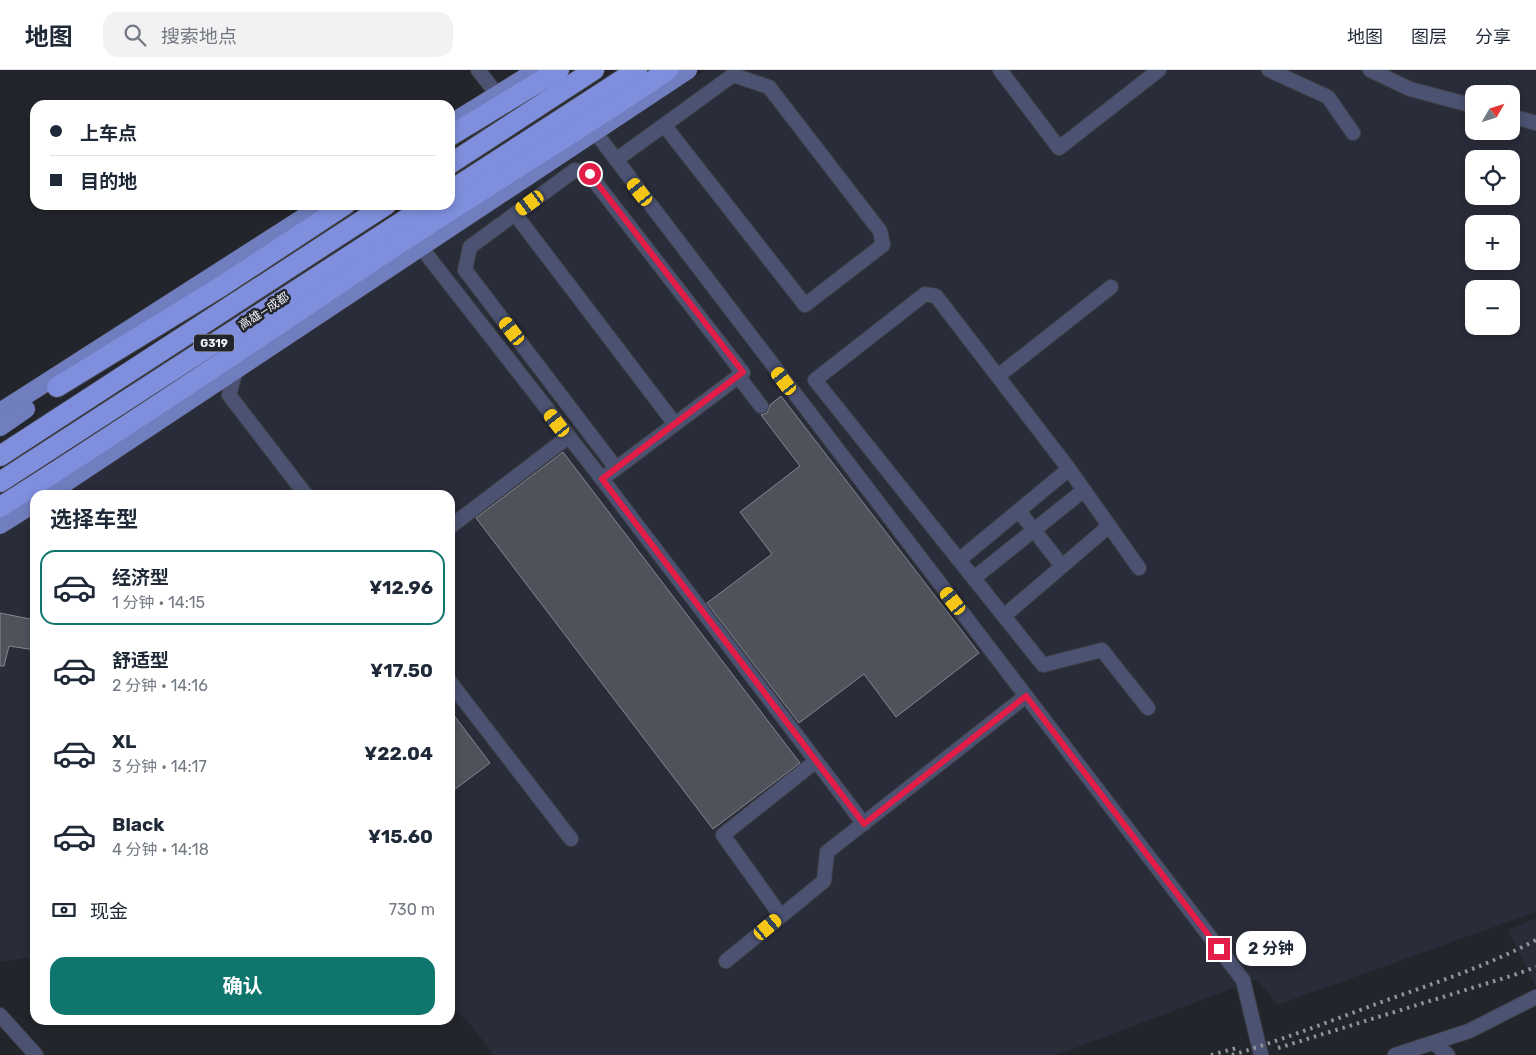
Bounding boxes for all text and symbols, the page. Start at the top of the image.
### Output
search box [103,12,453,57]
icon: search [121,21,149,49]
text: 地图 [25,23,73,51]
text: 搜索地点 [161,25,237,48]
text: 地图 [1347,26,1383,48]
text: 图层 [1411,26,1447,48]
text: 分享 [1475,26,1511,48]
north arrow [1465,85,1520,140]
map controls [1465,85,1520,335]
text: 上车点 [80,122,137,145]
button: locate [1465,150,1520,205]
route start [579,163,601,185]
text: 目的地 [80,170,137,193]
car [624,176,655,208]
car [513,188,546,218]
button: + [1465,215,1520,270]
button: − [1465,280,1520,335]
street label: 高雄—成都 [236,290,292,332]
car [496,315,527,347]
road number: G319 [194,334,234,352]
car [768,365,799,397]
car [541,407,572,439]
text: 选择车型 [50,506,138,533]
icon: car [52,565,97,610]
text: 经济型 [112,566,169,589]
text: ¥12.96 [369,576,433,599]
car [937,585,968,617]
text: 1 分钟 · 14:15 [112,593,205,612]
icon: car [52,648,97,693]
text: 舒适型 [112,649,169,672]
text: ¥17.50 [370,659,433,682]
text: 2 分钟 · 14:16 [112,676,208,695]
text: XL [112,730,136,753]
icon: car [52,731,97,776]
text: ¥22.04 [364,742,433,765]
text: 3 分钟 · 14:17 [112,757,207,776]
text: Black [112,813,164,836]
icon: car [52,814,97,859]
text: ¥15.60 [368,825,433,848]
text: 4 分钟 · 14:18 [112,840,209,859]
icon: cash [50,896,78,924]
text: 现金 [90,900,128,923]
text: 730 m [389,900,435,919]
car [751,912,784,942]
callout: 2 分钟 [1236,932,1306,966]
route end [1208,938,1230,960]
text: 2 分钟 [1248,939,1294,958]
button: 确认 [50,957,435,1015]

